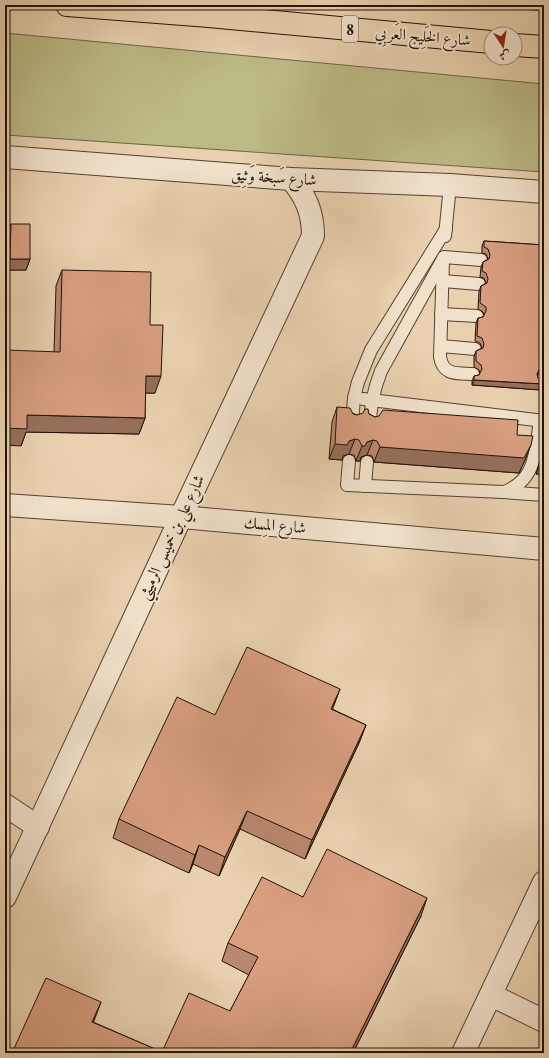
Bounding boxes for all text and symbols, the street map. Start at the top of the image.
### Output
road number: 8 [342,16,358,42]
street label: شارع الخَلِيج العَربِي [374,20,472,55]
north arrow [483,26,523,66]
text: ش [498,48,512,64]
street label: شارع سَبخة وَثِيق [230,163,318,193]
street label: شارع علي بن خميس الرميثي [133,471,214,605]
street label: شارع المِسك [243,512,307,541]

